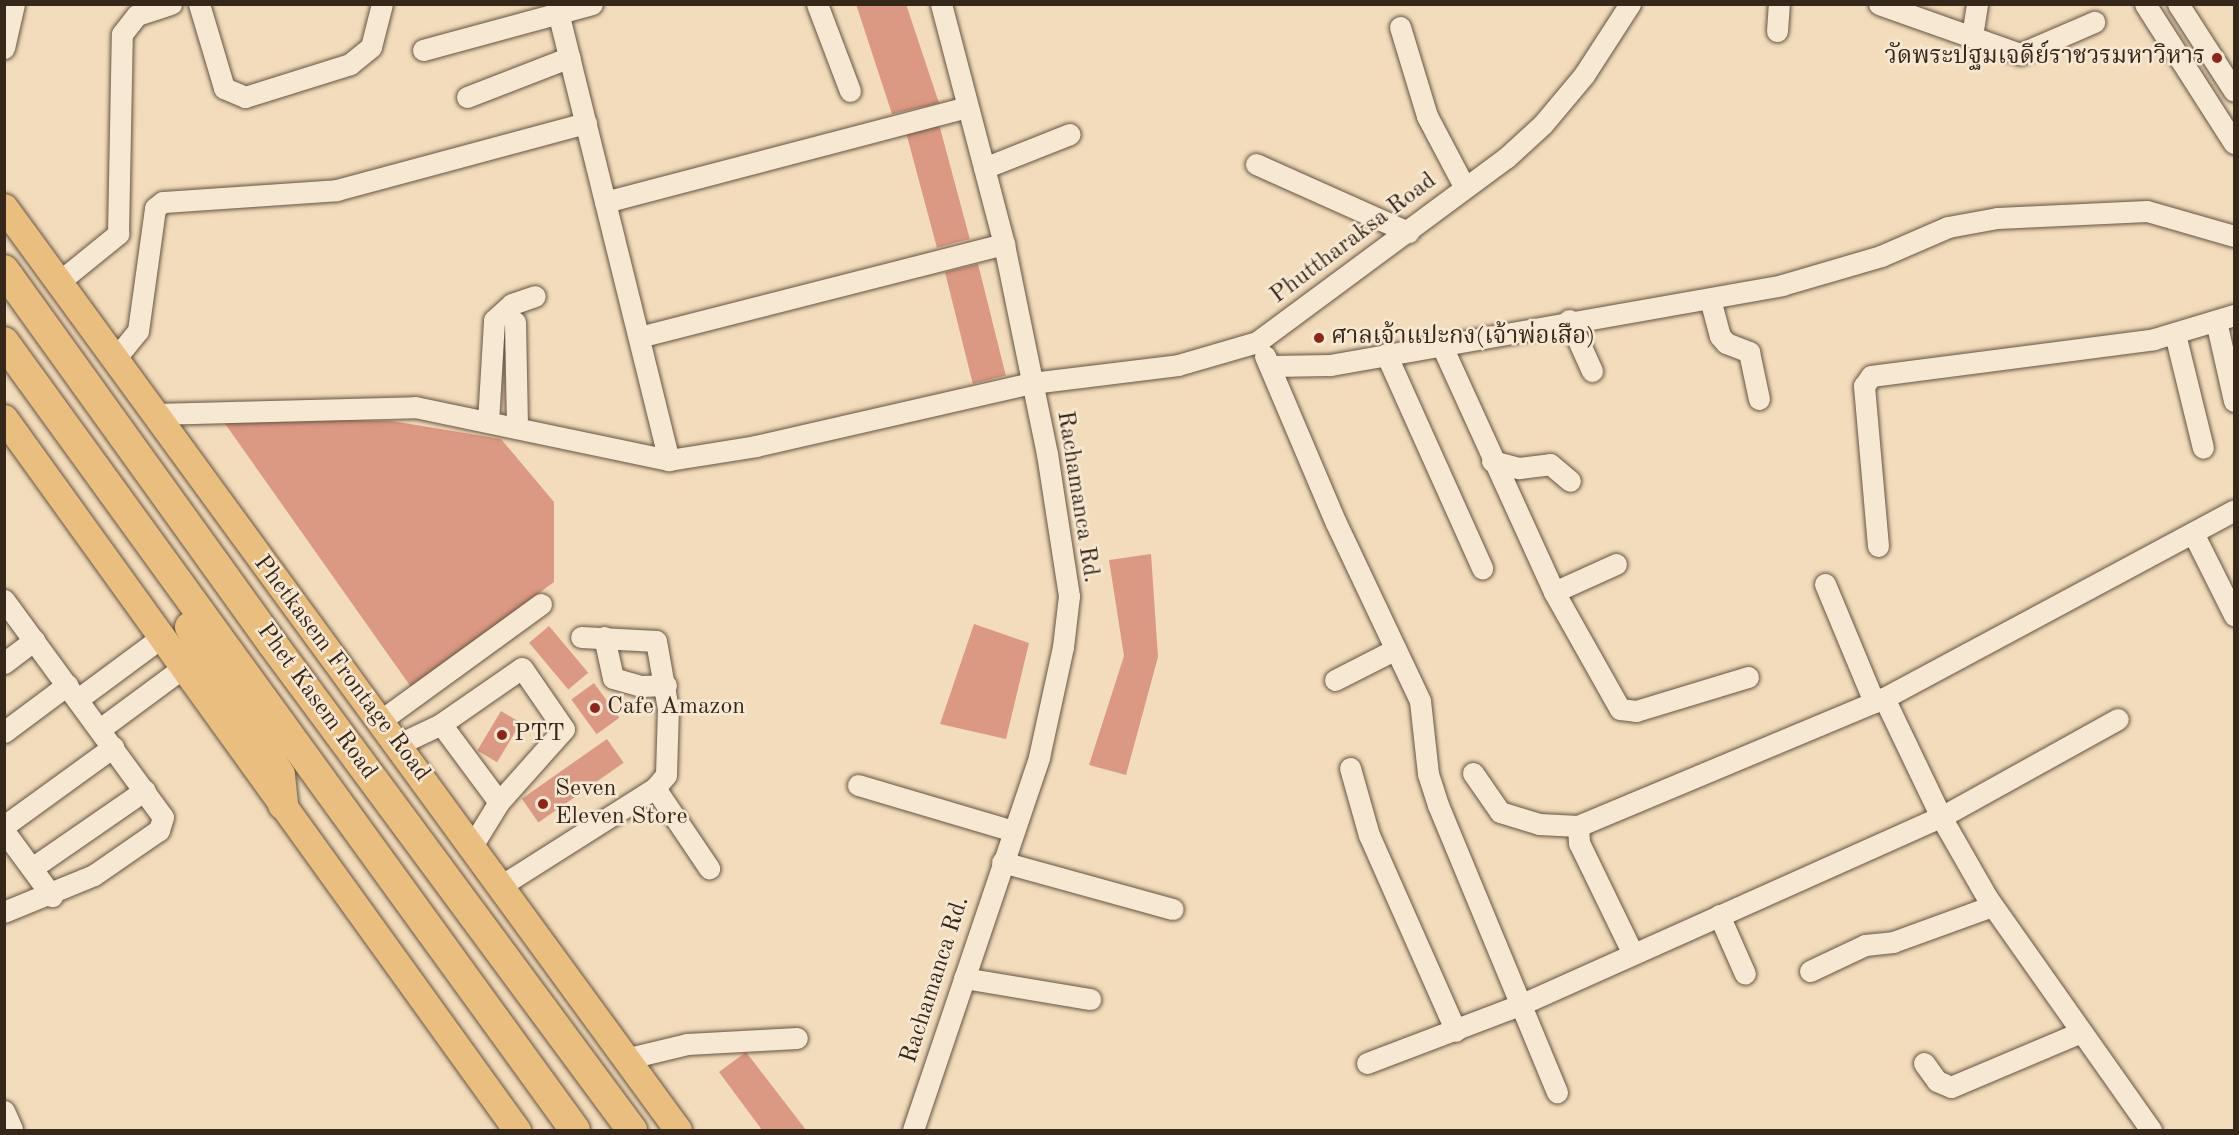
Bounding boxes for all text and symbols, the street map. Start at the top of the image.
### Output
place label: วัดพระปฐมเจดีย์ราชวรมหาวิหาร [1884,44,2205,72]
marker: วัดพระปฐมเจดีย์ราชวรมหาวิหาร [2210,51,2224,65]
street label: Phuttharaksa Road [1265,167,1443,311]
place label: ศาลเจ้าแปะกง(เจ้าพ่อเสือ) [1331,324,1595,352]
marker: ศาลเจ้าแปะกง(เจ้าพ่อเสือ) [1312,331,1326,345]
street label: Rachamanca Rd. [1049,409,1105,585]
street label: Phetkasem Frontage Road [247,550,435,788]
street label: Phet Kasem Road [250,618,382,786]
place label: Cafe Amazon [607,694,745,722]
marker: Cafe Amazon [588,701,602,715]
place label: PTT [514,721,565,749]
marker: PTT [495,728,509,742]
place label: Seven Eleven Store [555,776,687,832]
marker: Seven Eleven Store [536,797,550,811]
street label: Rachamanca Rd. [895,893,977,1067]

